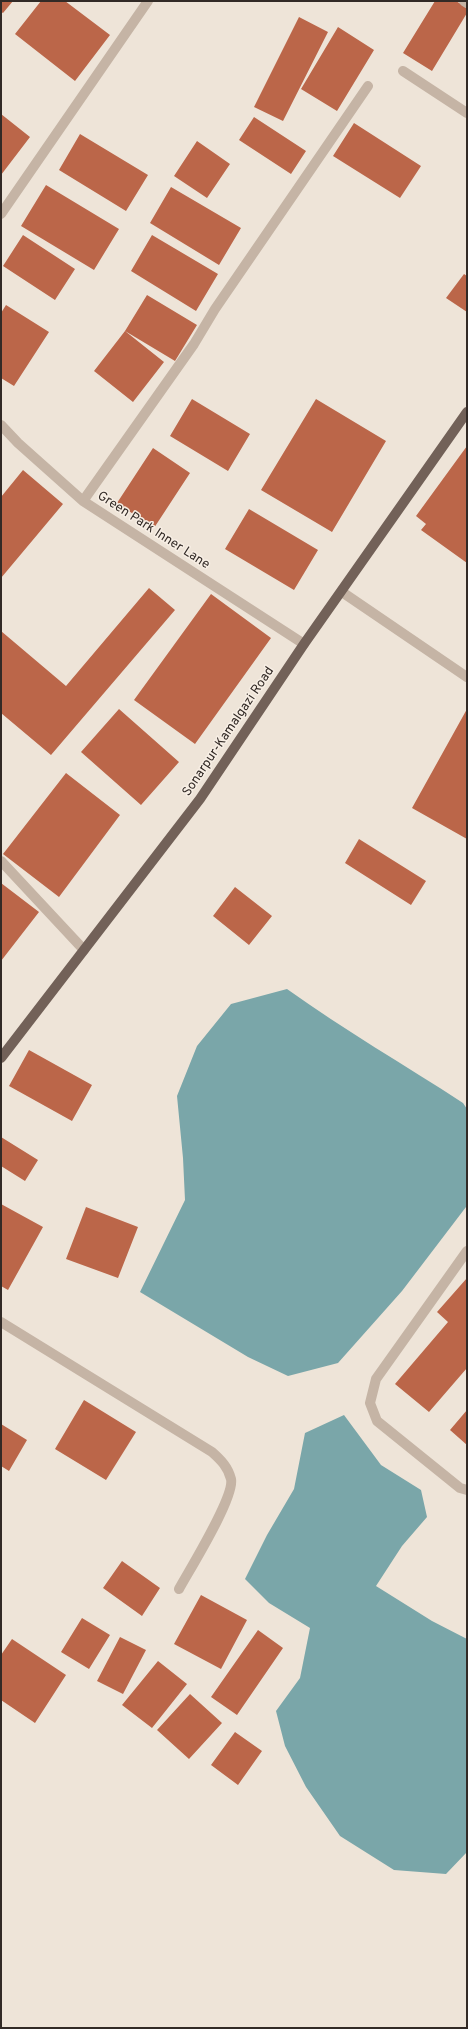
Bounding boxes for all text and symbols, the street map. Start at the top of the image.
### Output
street label: Green Park Inner Lane [94,489,212,573]
street label: Sonarpur-Kamalgazi Road [180,664,278,800]

